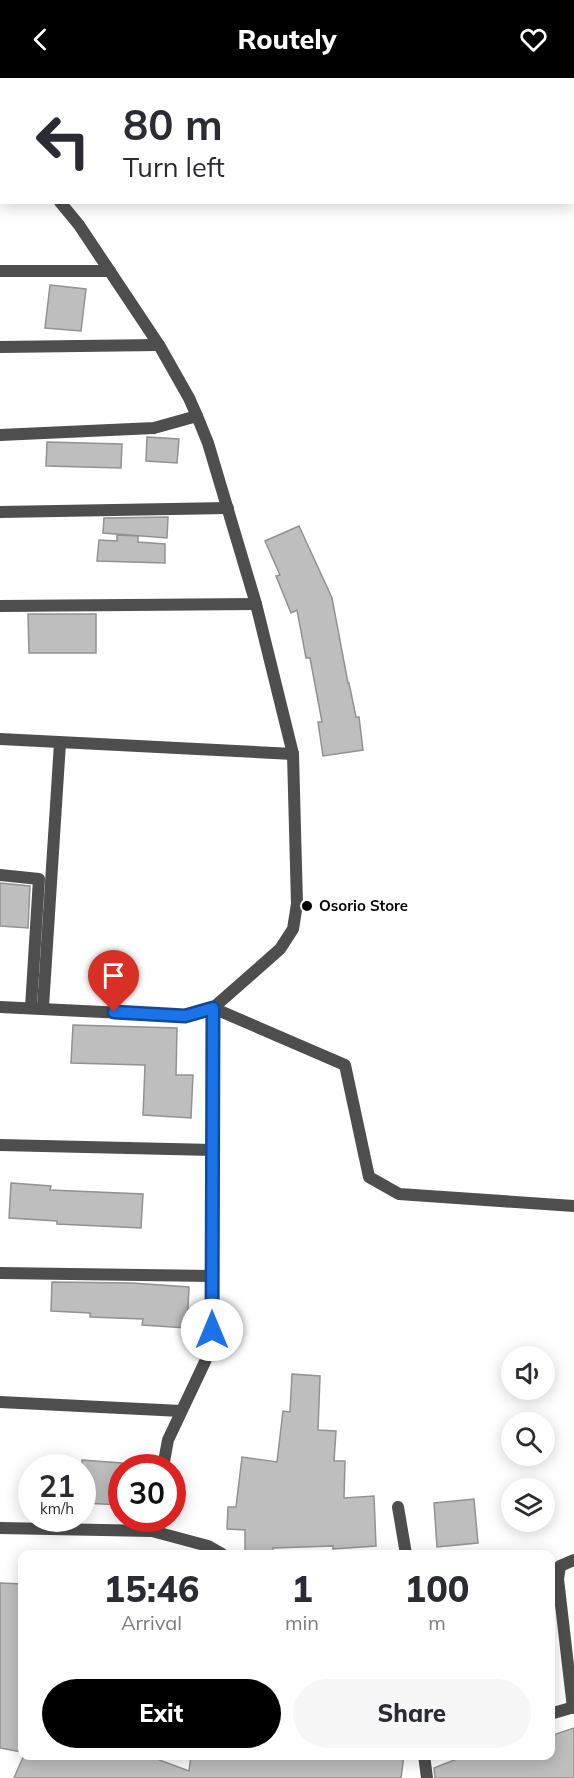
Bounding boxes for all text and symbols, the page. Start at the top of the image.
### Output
text: Routely [237,22,337,56]
icon: back [24,23,57,56]
icon: heart [517,23,550,56]
text: 80 m [123,98,223,151]
icon: left [24,102,102,180]
text: Turn left [123,150,225,184]
place label: Osorio Store [319,896,408,915]
marker: Osorio Store [300,899,314,913]
pin [88,950,139,1012]
icon: arrive [97,959,130,992]
position arrow [180,1298,244,1362]
map controls [501,1346,555,1532]
button: sound [501,1346,555,1400]
button: search [501,1412,555,1466]
speed limit sign: 30 [108,1454,186,1532]
text: 21 [39,1467,75,1505]
button: layers [501,1478,555,1532]
text: km/h [40,1499,74,1518]
text: 15:46 [104,1566,199,1611]
text: 1 [291,1566,313,1611]
text: 100 [405,1566,469,1611]
text: Arrival [121,1610,182,1635]
text: min [285,1610,319,1635]
text: m [428,1610,446,1635]
button: Exit [42,1679,281,1748]
button: Share [293,1679,531,1748]

